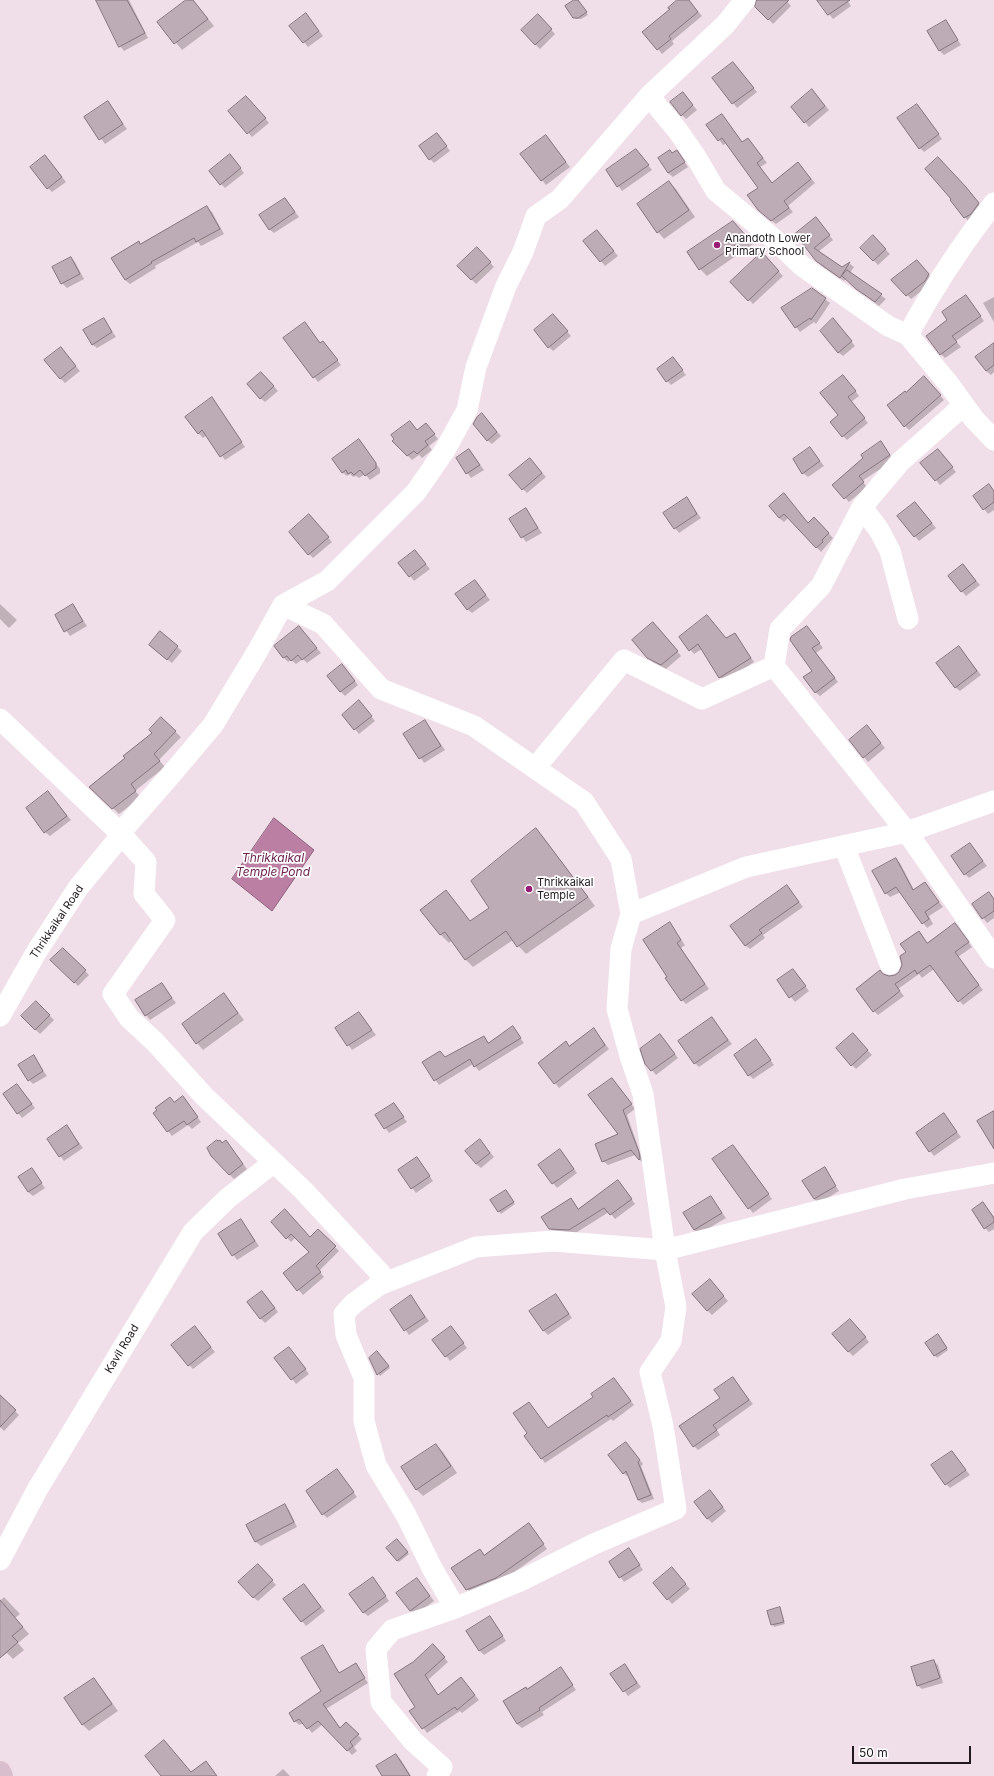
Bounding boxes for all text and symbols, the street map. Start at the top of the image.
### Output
place label: Anandoth Lower Primary School [725,232,810,258]
marker: Anandoth Lower Primary School [712,240,722,250]
water label: Thrikkaikal Temple Pond [236,851,310,879]
place label: Thrikkaikal Temple [537,876,593,902]
street label: Thrikkaikal Road [27,883,87,961]
marker: Thrikkaikal Temple [524,884,534,894]
street label: Kavil Road [102,1322,142,1376]
scale bar [854,1738,973,1764]
text: 50 m [859,1745,888,1760]

